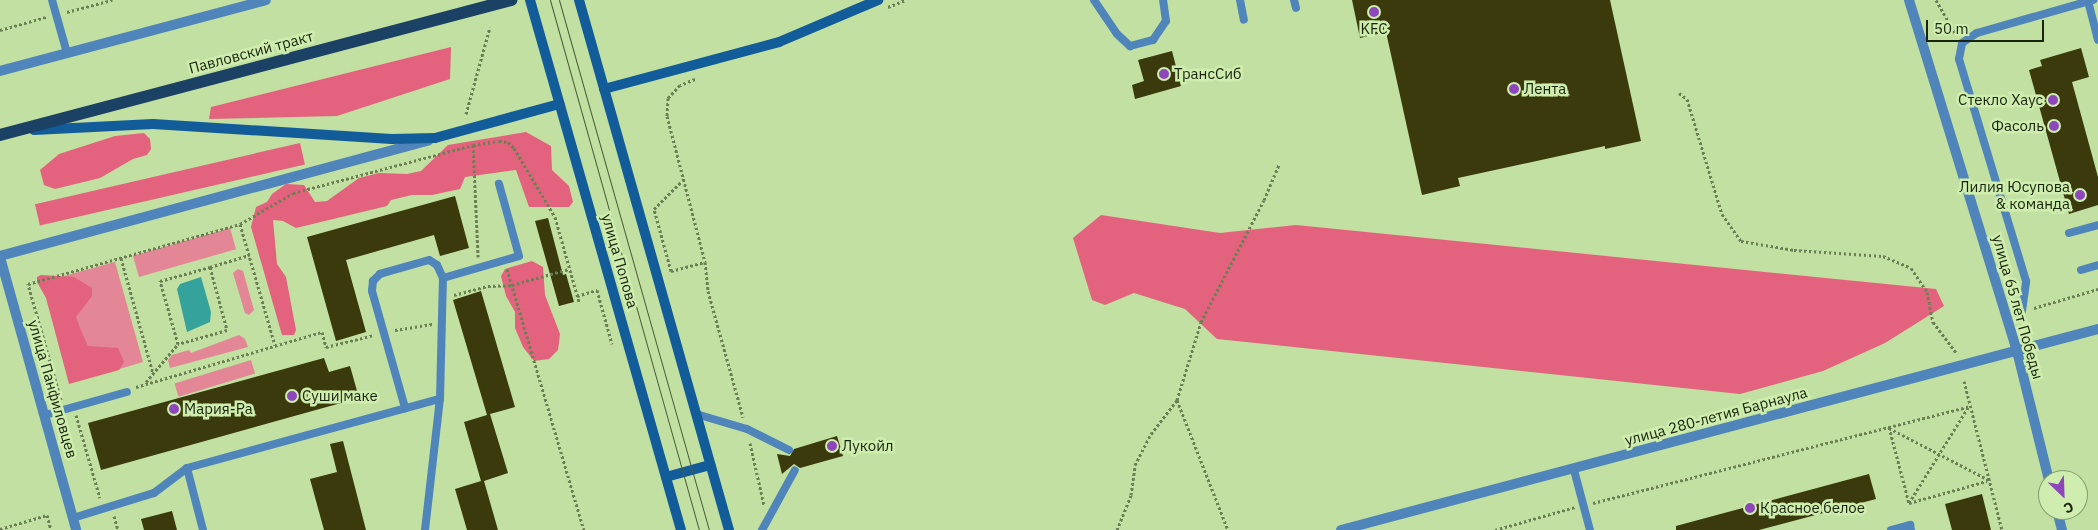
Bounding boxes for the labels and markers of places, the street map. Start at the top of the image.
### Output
marker: KFC [1368,6,1380,18]
place label: KFC [1361,20,1387,38]
place label: ТрансСиб [1174,65,1242,83]
marker: ТрансСиб [1158,68,1170,80]
place label: Лента [1524,80,1566,98]
marker: Лента [1508,83,1520,95]
place label: Стекло Хаус [1958,91,2043,109]
marker: Стекло Хаус [2047,94,2059,106]
place label: Фасоль [1991,117,2044,135]
marker: Фасоль [2048,120,2060,132]
place label: Лилия Юсупова & команда [1959,177,2070,212]
marker: Лилия Юсупова & команда [2074,189,2086,201]
place label: Суши маке [302,387,378,405]
marker: Суши маке [286,390,298,402]
place label: Мария-Ра [184,400,253,418]
marker: Мария-Ра [168,403,180,415]
place label: Лукойл [842,437,893,455]
marker: Лукойл [826,440,838,452]
place label: Красное белое [1760,499,1865,517]
marker: Красное белое [1744,502,1756,514]

